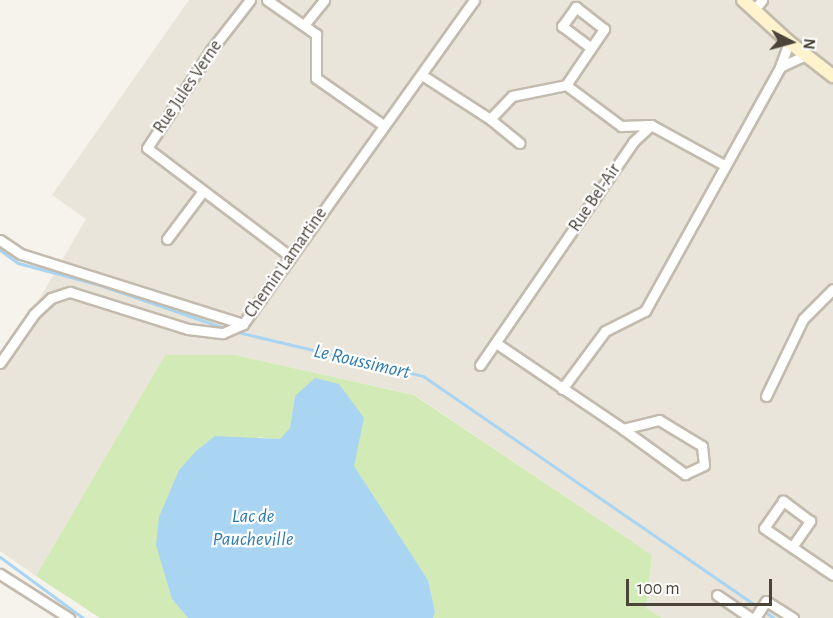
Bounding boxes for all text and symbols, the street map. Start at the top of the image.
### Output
north arrow [761,12,821,72]
street label: Rue Jules Verne [149,36,227,138]
text: N [800,38,817,50]
street label: Rue Bel-Air [564,160,626,236]
street label: Chemin Lamartine [240,204,332,322]
water label: Le Roussimort [311,339,413,385]
water label: Lac de Paucheville [213,504,293,551]
scale bar [629,567,774,605]
text: 100 m [637,580,680,598]

